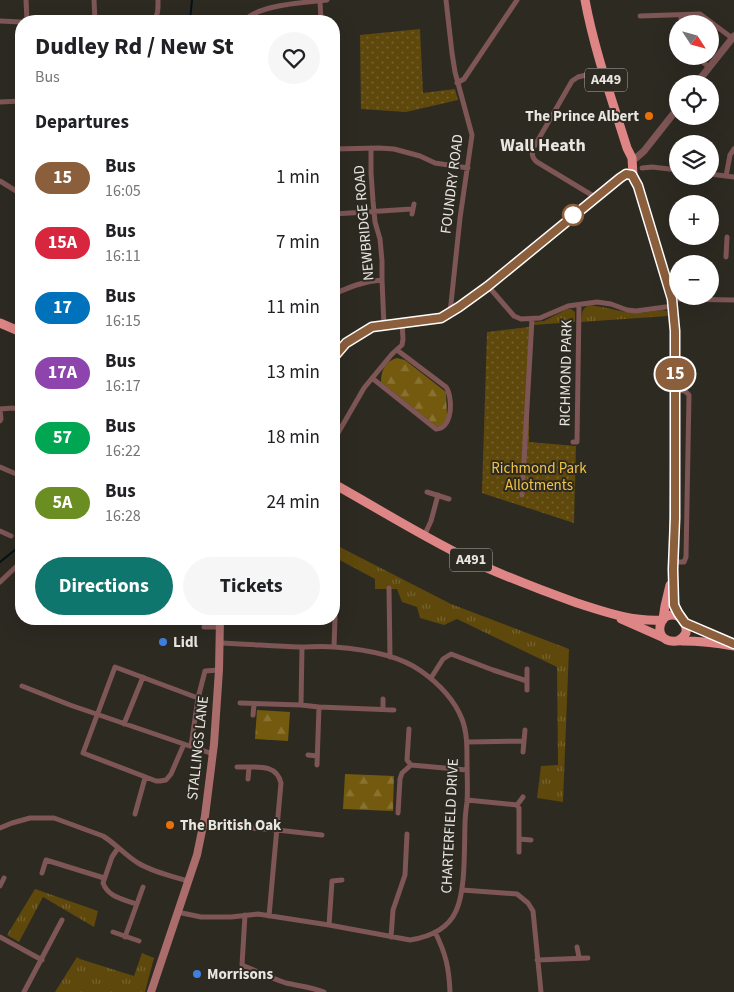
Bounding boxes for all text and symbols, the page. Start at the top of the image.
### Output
north arrow [669,15,719,65]
map controls [669,15,719,305]
text: Dudley Rd / New St [35,29,234,64]
button: heart [268,32,320,84]
text: Bus [35,66,60,88]
road number: A449 [585,68,627,92]
button: locate [669,75,719,125]
place label: The Prince Albert [525,106,639,127]
text: Departures [35,109,129,136]
marker: The Prince Albert [643,110,655,122]
street label: FOUNDRY ROAD [435,133,469,235]
district label: Wall Heath [500,133,586,158]
button: layers [669,135,719,185]
text: Bus [105,153,136,180]
text: 1 min [276,164,320,191]
street label: NEWBRIDGE ROAD [348,164,380,282]
text: 15 [53,165,72,190]
text: 16:05 [105,180,141,202]
button: + [669,195,719,245]
unlabelled marker [562,204,584,226]
text: Bus [105,218,136,245]
text: 7 min [276,229,320,256]
text: 15A [48,230,77,255]
text: 16:11 [105,245,141,267]
button: − [669,255,719,305]
text: Bus [105,283,136,310]
text: 11 min [266,294,320,321]
text: 17 [53,295,72,320]
text: 16:15 [105,310,141,332]
street label: RICHMOND PARK [555,319,577,427]
text: Bus [105,348,136,375]
line badge: 15 [652,358,698,390]
text: 13 min [266,359,320,386]
text: 17A [48,360,77,385]
text: 15 [665,361,685,386]
text: 16:17 [105,375,141,397]
text: Bus [105,413,136,440]
text: 18 min [266,424,320,451]
text: 57 [53,425,72,450]
text: 16:22 [105,440,141,462]
park label: Richmond Park Allotments [491,458,587,496]
text: Bus [105,478,136,505]
text: 24 min [266,489,320,516]
text: 5A [53,490,72,515]
text: 16:28 [105,505,141,527]
road number: A491 [450,548,492,572]
button: Directions [35,557,173,615]
button: Tickets [183,557,320,615]
place label: Lidl [173,632,199,653]
marker: Lidl [157,636,169,648]
street label: STALLINGS LANE [182,695,214,801]
street label: CHARTERFIELD DRIVE [436,758,464,894]
place label: The British Oak [180,815,282,836]
marker: The British Oak [164,819,176,831]
place label: Morrisons [207,964,273,985]
marker: Morrisons [191,968,203,980]

